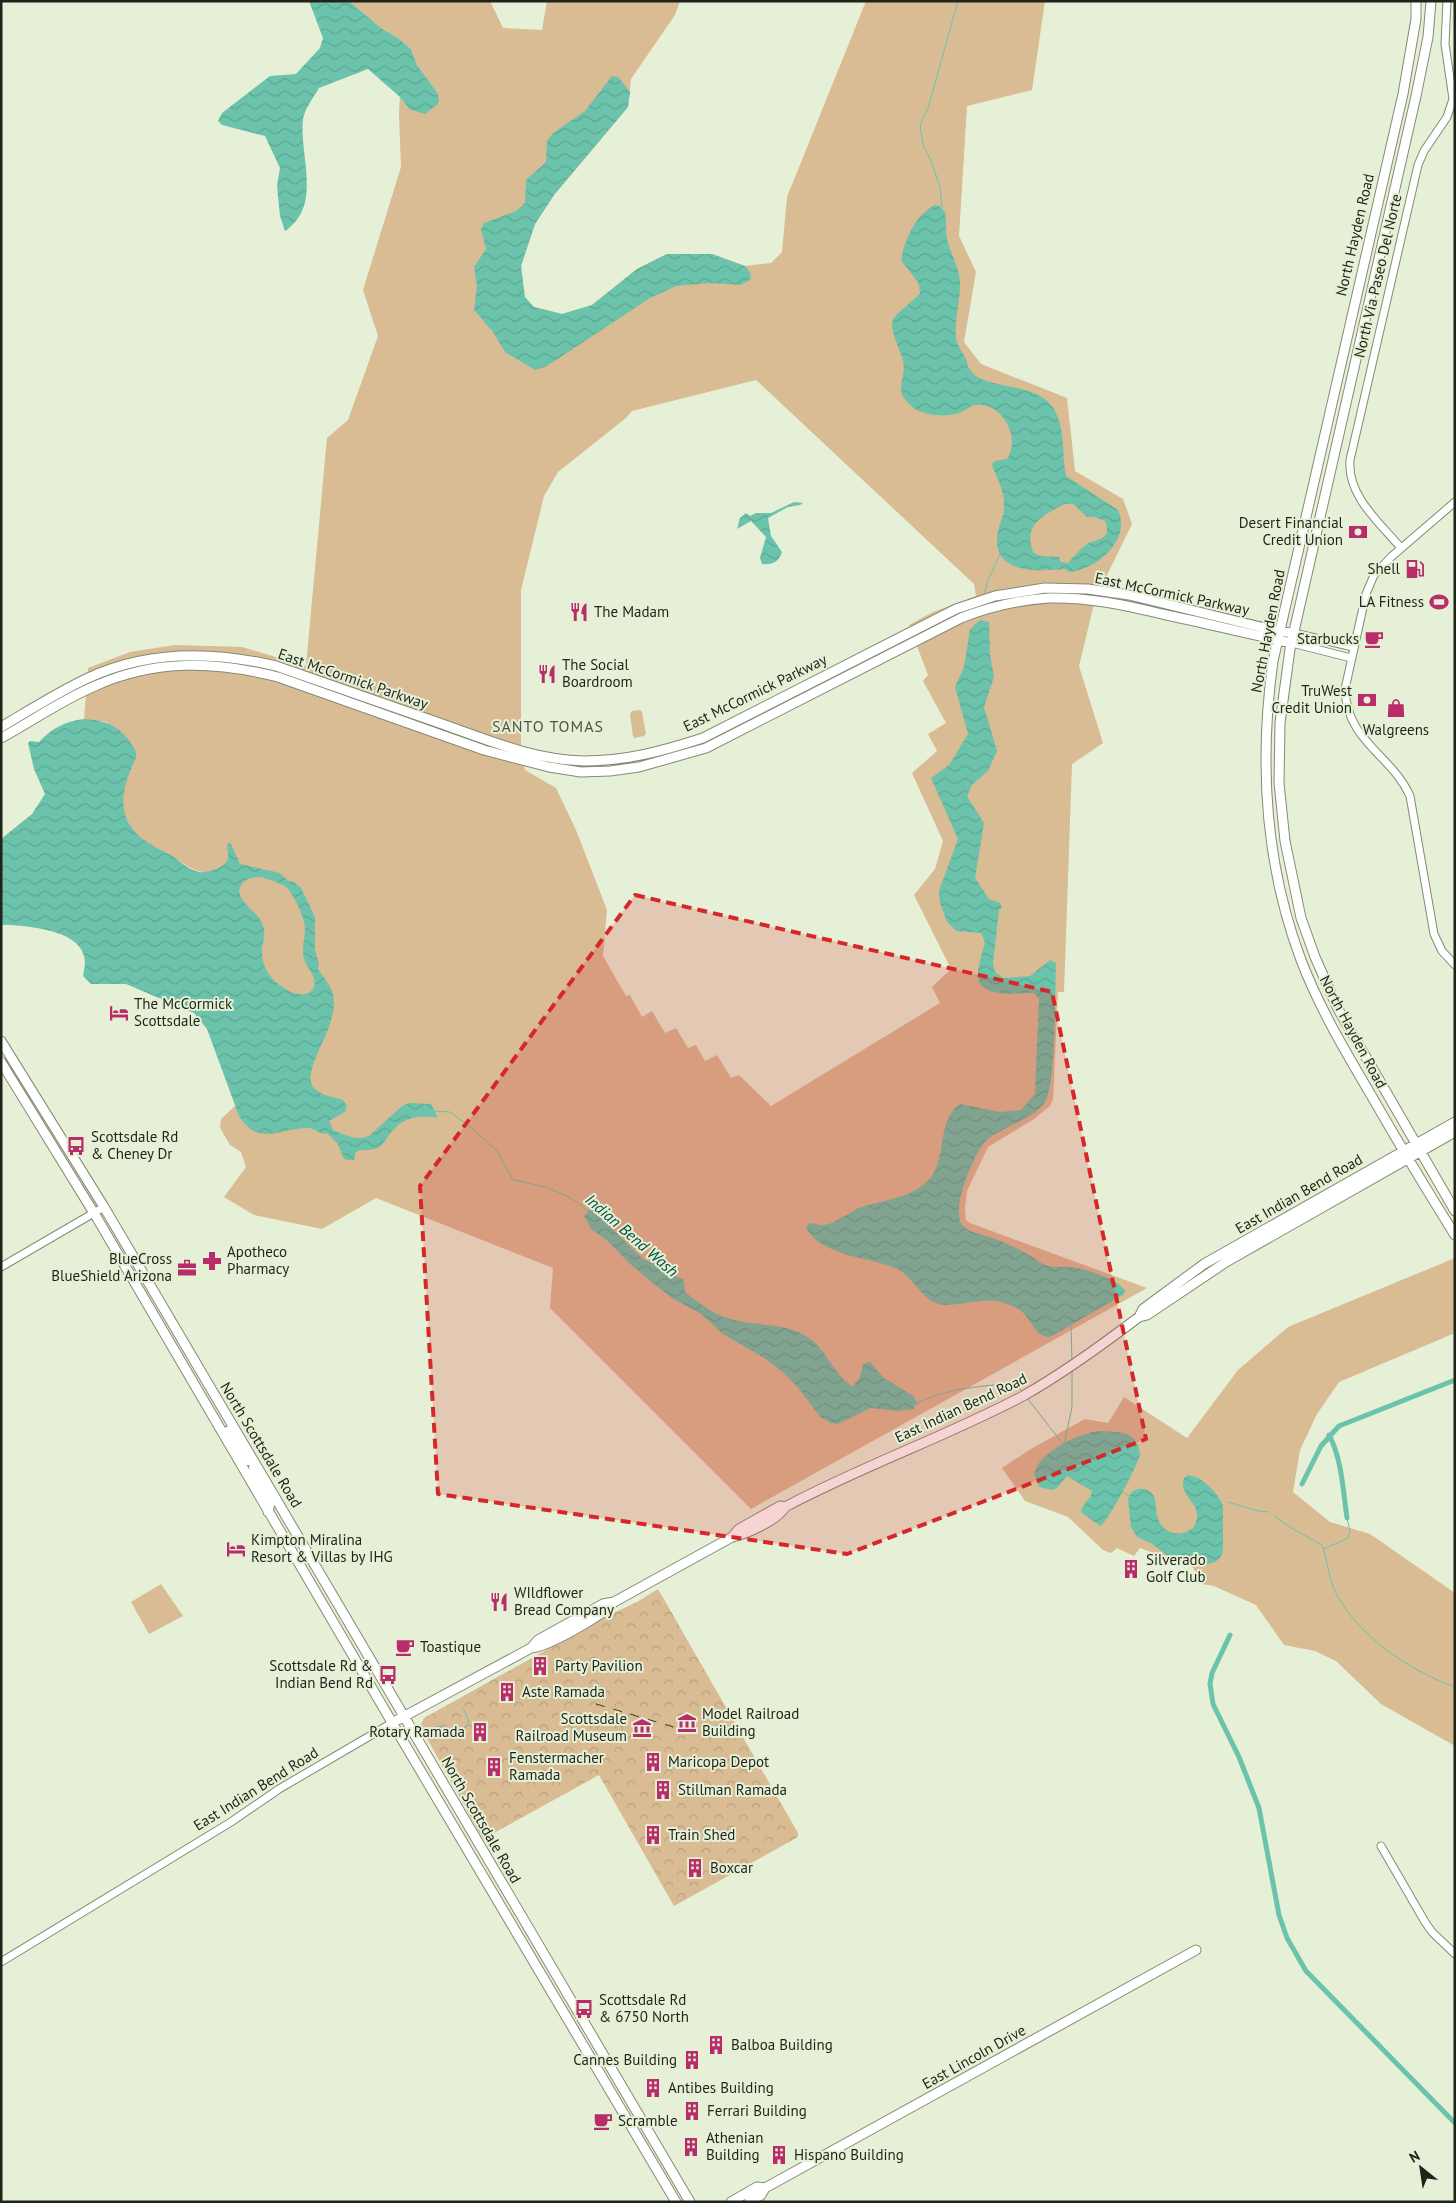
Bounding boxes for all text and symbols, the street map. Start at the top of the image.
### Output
street label: North Hayden Road [1331,172,1378,298]
street label: North Via Paseo Del Norte [1349,192,1406,360]
place label: Desert Financial Credit Union [1239,513,1344,549]
bank icon: Desert Financial Credit Union [1347,521,1369,543]
fuel station icon: Shell [1404,558,1426,580]
place label: Shell [1367,559,1401,578]
street label: East McCormick Parkway [1093,568,1251,619]
street label: North Hayden Road [1246,568,1289,694]
sports icon: LA Fitness [1428,591,1450,613]
place label: LA Fitness [1359,592,1424,611]
restaurant icon: The Madam [568,601,590,623]
place label: The Madam [594,602,669,621]
cafe icon: Starbucks [1363,628,1385,650]
place label: Starbucks [1297,629,1359,648]
street label: East McCormick Parkway [276,644,431,713]
street label: East McCormick Parkway [680,650,830,736]
place label: The Social Boardroom [562,655,633,691]
restaurant icon: The Social Boardroom [536,663,558,685]
place label: TruWest Credit Union [1272,681,1352,717]
bank icon: TruWest Credit Union [1356,689,1378,711]
shop icon: Walgreens [1385,697,1407,719]
district label: SANTO TOMAS [492,716,604,736]
place label: Walgreens [1363,720,1429,739]
street label: North Hayden Road [1316,972,1391,1091]
place label: The McCormick Scottsdale [134,994,233,1030]
hotel icon: The McCormick Scottsdale [108,1002,130,1024]
place label: Scottsdale Rd & Cheney Dr [91,1127,178,1163]
bus stop icon: Scottsdale Rd & Cheney Dr [65,1135,87,1157]
street label: East Indian Bend Road [1232,1149,1366,1238]
water label: Indian Bend Wash [581,1189,683,1281]
place label: Apotheco Pharmacy [227,1242,289,1278]
place label: BlueCross BlueShield Arizona [51,1249,172,1285]
pharmacy icon: Apotheco Pharmacy [201,1250,223,1272]
office icon: BlueCross BlueShield Arizona [176,1257,198,1279]
street label: East Indian Bend Road [892,1369,1030,1447]
street label: North Scottsdale Road [216,1378,306,1511]
place label: Kimpton Miralina Resort & Villas by IHG [251,1530,393,1566]
hotel icon: Kimpton Miralina Resort & Villas by IHG [225,1538,247,1560]
place label: Silverado Golf Club [1146,1550,1206,1586]
building icon: Silverado Golf Club [1120,1558,1142,1580]
place label: WIldflower Bread Company [514,1583,614,1619]
restaurant icon: WIldflower Bread Company [488,1591,510,1613]
cafe icon: Toastique [394,1636,416,1658]
place label: Toastique [420,1637,481,1656]
building icon: Party Pavilion [529,1655,551,1677]
place label: Scottsdale Rd & Indian Bend Rd [269,1656,373,1692]
place label: Party Pavilion [555,1656,643,1675]
bus stop icon: Scottsdale Rd & Indian Bend Rd [377,1664,399,1686]
building icon: Aste Ramada [496,1681,518,1703]
place label: Aste Ramada [522,1682,605,1701]
place label: Model Railroad Building [702,1704,799,1740]
place label: Scottsdale Railroad Museum [516,1709,627,1745]
museum icon: Model Railroad Building [676,1712,698,1734]
museum icon: Scottsdale Railroad Museum [631,1717,653,1739]
building icon: Rotary Ramada [469,1721,491,1743]
place label: Rotary Ramada [369,1722,465,1741]
street label: East Indian Bend Road [190,1742,322,1835]
place label: Fenstermacher Ramada [509,1748,604,1784]
building icon: Maricopa Depot [642,1751,664,1773]
place label: Maricopa Depot [668,1752,769,1771]
street label: North Scottsdale Road [437,1753,525,1886]
building icon: Fenstermacher Ramada [483,1756,505,1778]
building icon: Stillman Ramada [652,1779,674,1801]
place label: Stillman Ramada [678,1780,787,1799]
building icon: Train Shed [642,1824,664,1846]
place label: Train Shed [668,1825,735,1844]
building icon: Boxcar [684,1857,706,1879]
place label: Boxcar [710,1858,753,1877]
place label: Scottsdale Rd & 6750 North [599,1990,689,2026]
bus stop icon: Scottsdale Rd & 6750 North [573,1998,595,2020]
street label: East Lincoln Drive [919,2020,1029,2093]
building icon: Balboa Building [705,2034,727,2056]
place label: Balboa Building [731,2035,833,2054]
building icon: Cannes Building [681,2049,703,2071]
place label: Cannes Building [573,2050,677,2069]
building icon: Antibes Building [642,2077,664,2099]
place label: Antibes Building [668,2078,774,2097]
building icon: Ferrari Building [681,2100,703,2122]
place label: Ferrari Building [707,2101,807,2120]
cafe icon: Scramble [592,2110,614,2132]
place label: Scramble [618,2111,678,2130]
place label: Athenian Building [706,2128,763,2164]
building icon: Athenian Building [680,2136,702,2158]
north arrow [1396,2143,1446,2193]
building icon: Hispano Building [768,2144,790,2166]
place label: Hispano Building [794,2145,904,2164]
text: N [1406,2147,1423,2167]

